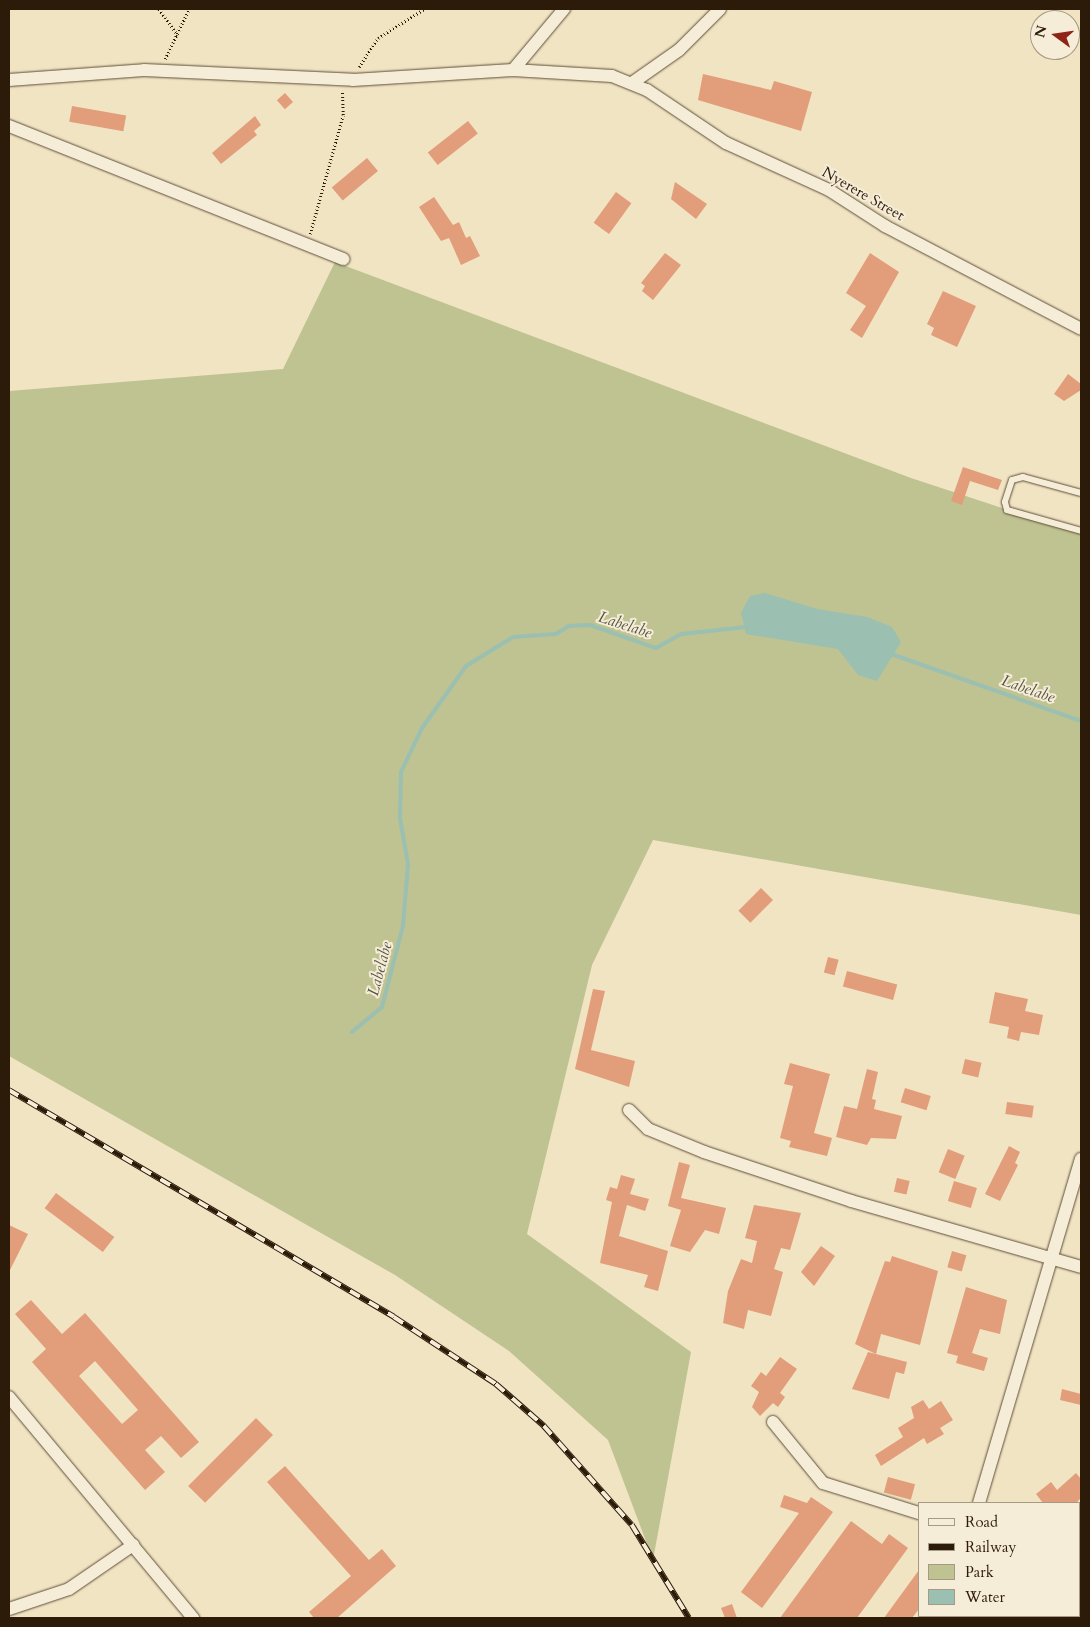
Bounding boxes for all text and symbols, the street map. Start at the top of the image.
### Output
north arrow [1030,10,1080,60]
text: N [1030,23,1052,40]
street label: Nyerere Street [819,163,907,225]
water label: Labelabe [596,607,654,643]
water label: Labelabe [999,671,1057,707]
water label: Labelabe [364,940,396,998]
legend [918,1502,1080,1617]
text: Road [965,1512,998,1532]
text: Railway [965,1537,1016,1557]
text: Park [965,1562,994,1582]
text: Water [965,1587,1005,1607]

